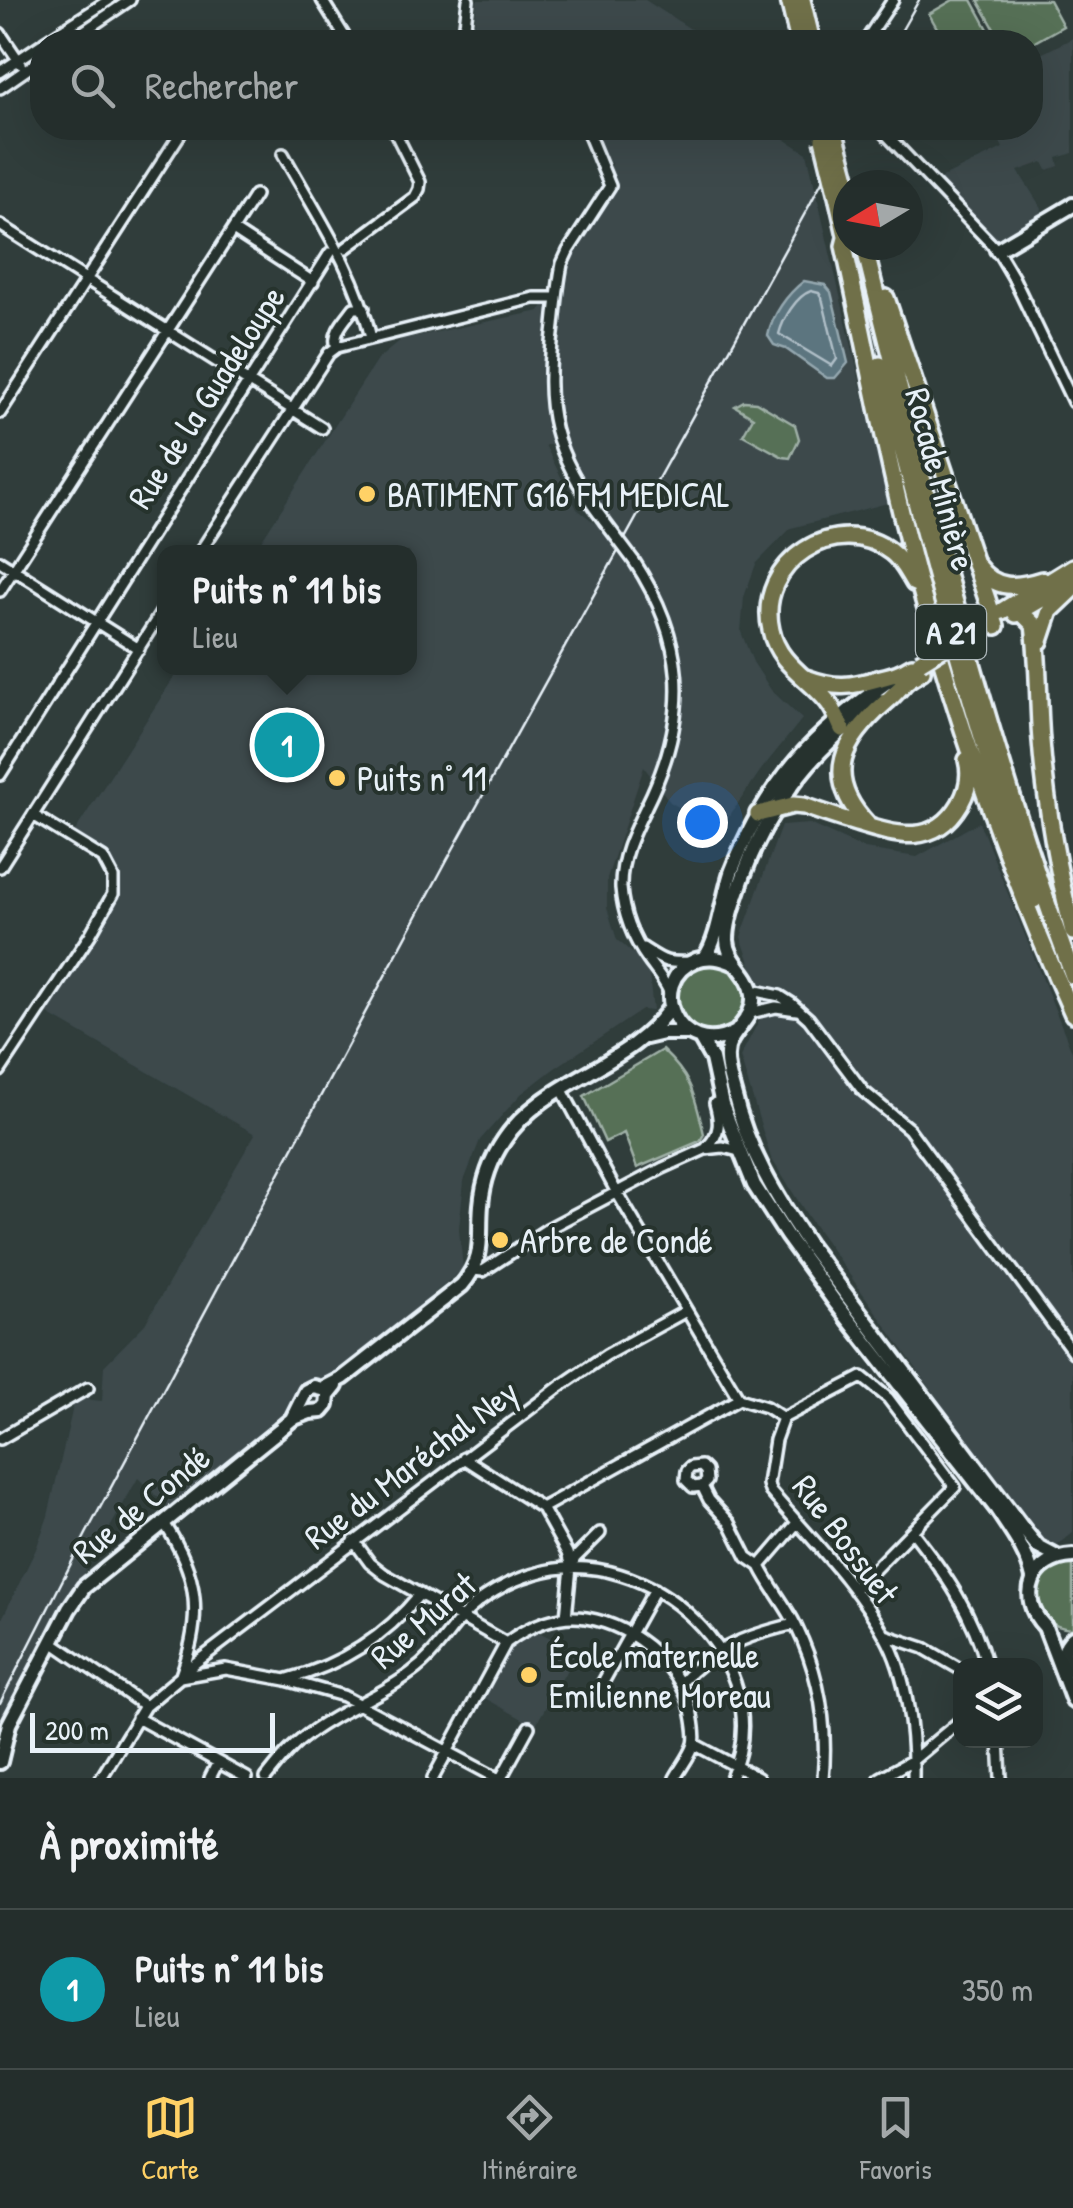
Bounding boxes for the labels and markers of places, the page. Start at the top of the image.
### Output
place label: BATIMENT G16 FM MEDICAL [387,471,730,518]
marker: BATIMENT G16 FM MEDICAL [356,483,378,505]
pin: 1 [254,708,320,782]
place label: Puits n° 11 [357,755,487,802]
marker: Puits n° 11 [326,767,348,789]
place label: Arbre de Condé [520,1217,713,1264]
marker: Arbre de Condé [489,1229,511,1251]
place label: École maternelle Emilienne Moreau [549,1632,771,1719]
marker: École maternelle Emilienne Moreau [518,1664,540,1686]

